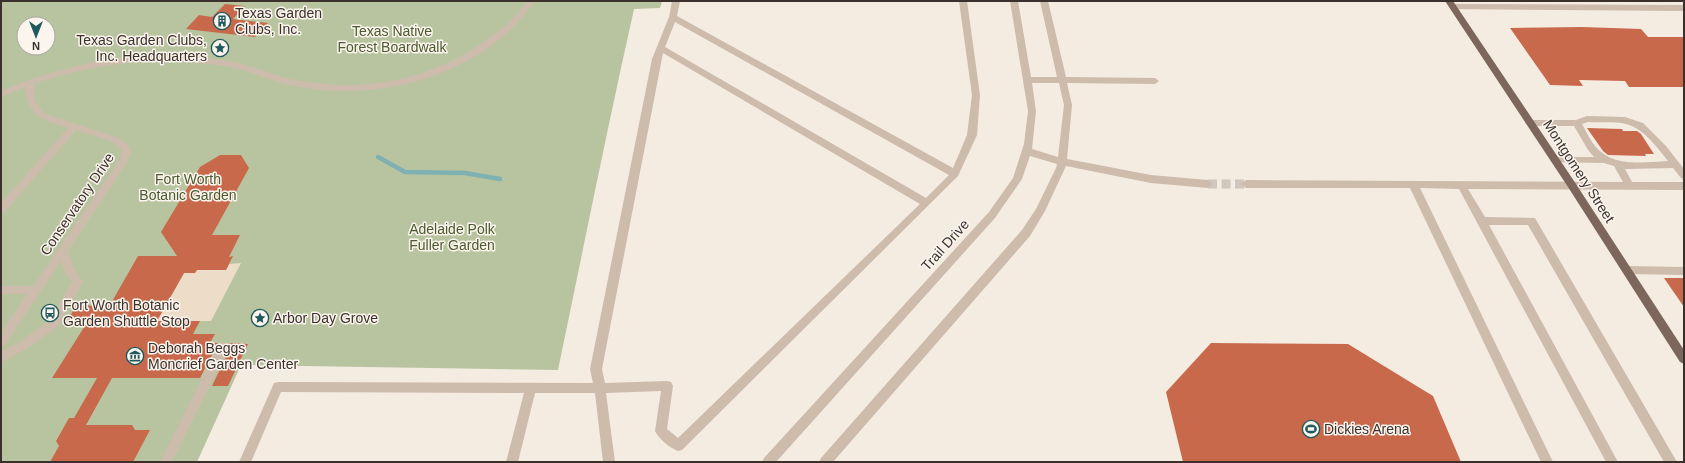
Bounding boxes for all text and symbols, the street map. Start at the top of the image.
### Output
place label: Texas Garden Clubs, Inc. [235,5,322,37]
building icon: Texas Garden Clubs, Inc. [212,11,232,31]
north arrow [16,16,56,56]
park label: Texas Native Forest Boardwalk [338,23,447,55]
place label: Texas Garden Clubs, Inc. Headquarters [76,32,207,64]
place icon: Texas Garden Clubs, Inc. Headquarters [210,38,230,58]
text: N [32,40,40,52]
street label: Montgomery Street [1540,117,1618,225]
street label: Conservatory Drive [37,150,117,258]
park label: Fort Worth Botanic Garden [139,171,237,203]
street label: Trail Drive [918,216,972,274]
park label: Adelaide Polk Fuller Garden [409,221,496,253]
place label: Fort Worth Botanic Garden Shuttle Stop [63,297,190,329]
bus stop icon: Fort Worth Botanic Garden Shuttle Stop [40,303,60,323]
place icon: Arbor Day Grove [250,308,270,328]
place label: Arbor Day Grove [273,310,378,326]
place label: Deborah Beggs Moncrief Garden Center [148,340,299,372]
museum icon: Deborah Beggs Moncrief Garden Center [125,346,145,366]
sports icon: Dickies Arena [1301,419,1321,439]
place label: Dickies Arena [1324,421,1410,437]

